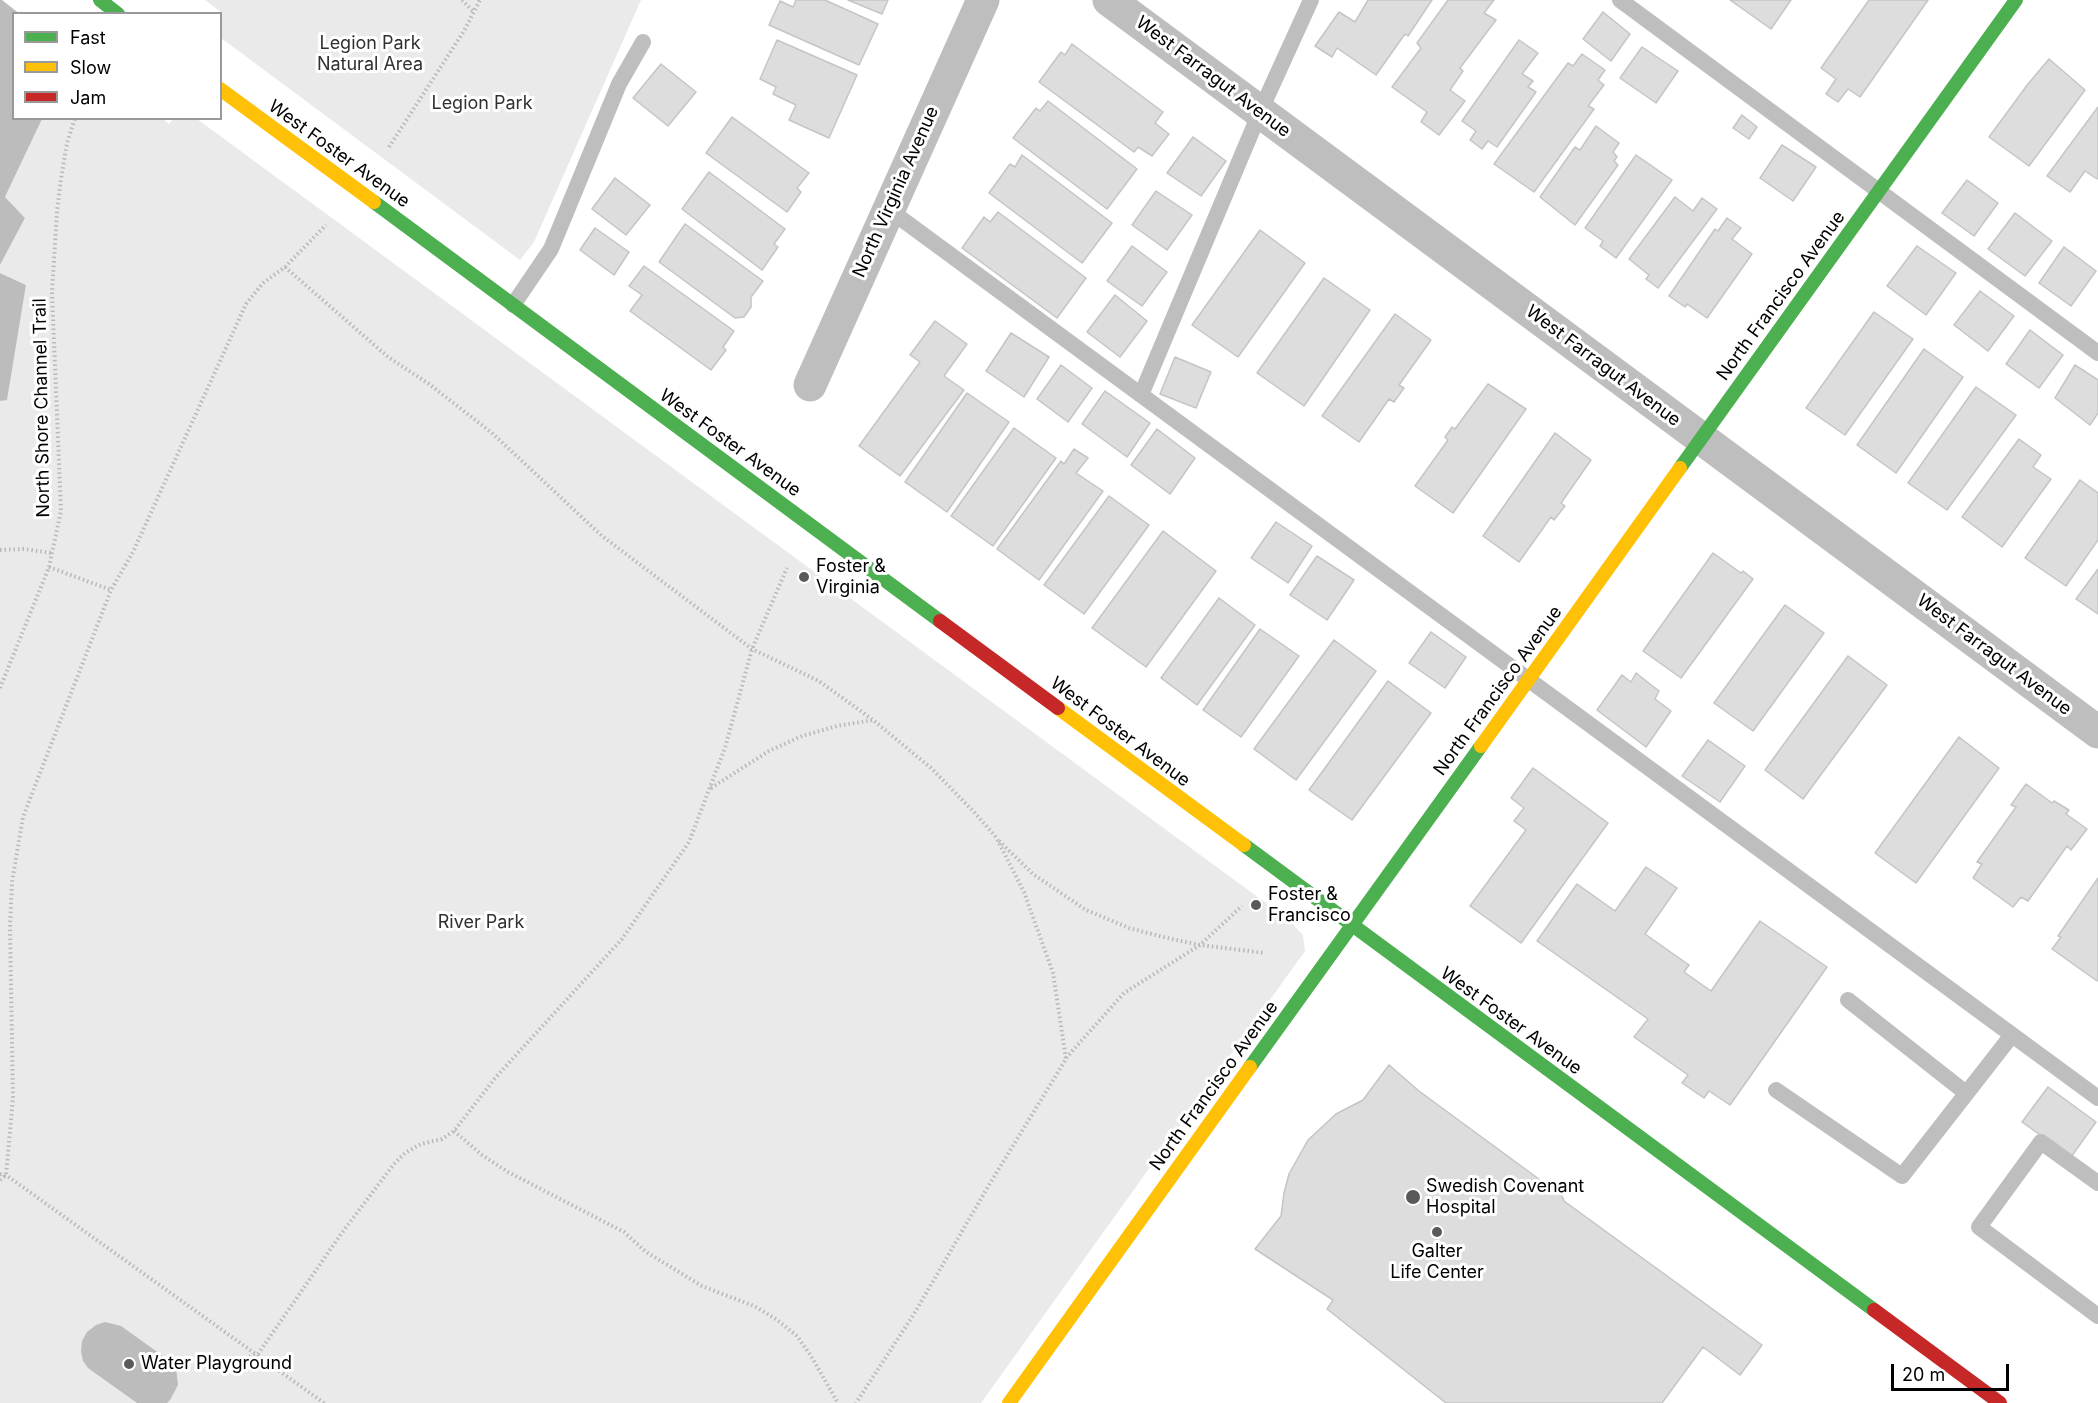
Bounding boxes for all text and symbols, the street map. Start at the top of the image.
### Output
legend [12,12,222,120]
street label: West Farragut Avenue [1131,12,1295,142]
text: Fast [70,27,106,48]
park label: Legion Park Natural Area [317,33,423,76]
text: Slow [70,57,111,78]
text: Jam [70,87,106,108]
park label: Legion Park [431,93,533,115]
street label: West Foster Avenue [264,96,414,212]
street label: North Virginia Avenue [848,103,944,281]
street label: North Francisco Avenue [1712,207,1850,385]
street label: North Shore Channel Trail [29,298,55,518]
street label: West Farragut Avenue [1521,301,1685,431]
street label: West Foster Avenue [655,385,805,501]
place label: Foster & Virginia [816,556,886,598]
marker: Foster & Virginia [797,570,811,584]
street label: West Farragut Avenue [1912,590,2076,720]
street label: North Francisco Avenue [1429,602,1567,780]
street label: West Foster Avenue [1046,672,1194,792]
place label: Foster & Francisco [1268,884,1351,926]
marker: Foster & Francisco [1249,898,1263,912]
park label: River Park [438,912,524,934]
street label: West Foster Avenue [1436,963,1586,1079]
street label: North Francisco Avenue [1145,997,1283,1175]
place label: Swedish Covenant Hospital [1426,1176,1584,1218]
marker: Swedish Covenant Hospital [1404,1188,1422,1206]
marker: Galter Life Center [1430,1225,1444,1239]
place label: Galter Life Center [1390,1241,1484,1284]
scale bar [1894,1352,2012,1390]
place label: Water Playground [141,1353,292,1375]
marker: Water Playground [122,1357,136,1371]
text: 20 m [1902,1364,1945,1385]

